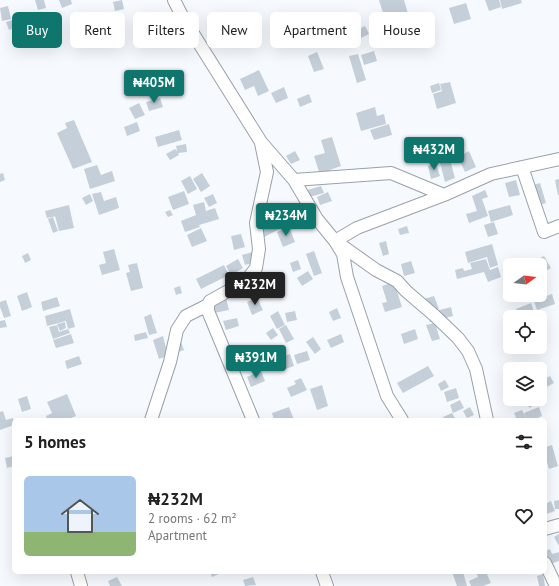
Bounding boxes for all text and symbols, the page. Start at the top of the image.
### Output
chip: Buy [12,12,62,48]
chip: Rent [70,12,125,48]
chip: Filters [133,12,199,48]
chip: New [207,12,262,48]
chip: Apartment [270,12,361,48]
chip: House [369,12,435,48]
pin: ₦405M [126,70,182,104]
text: ₦405M [133,74,175,91]
pin: ₦432M [406,137,462,171]
text: ₦432M [413,141,455,158]
pin: ₦234M [258,203,314,237]
text: ₦234M [265,207,307,224]
north arrow [503,258,547,302]
map controls [503,258,547,406]
pin: ₦232M [227,272,283,306]
text: ₦232M [234,276,276,293]
button: locate [503,310,547,354]
pin: ₦391M [228,345,284,379]
text: ₦391M [235,349,277,366]
button: layers [503,362,547,406]
text: 5 homes [24,431,86,453]
icon: filters [513,431,535,453]
text: ₦232M [148,488,203,510]
icon: home [56,492,104,540]
icon: heart [513,505,535,527]
text: 2 rooms · 62 m² [148,510,237,527]
text: Apartment [148,527,207,544]

